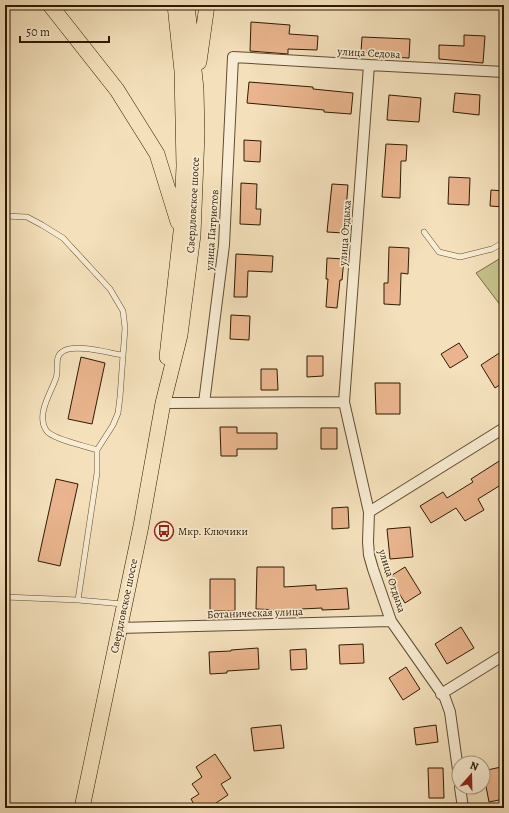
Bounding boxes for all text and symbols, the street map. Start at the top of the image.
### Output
scale bar [20,18,109,44]
text: 50 m [26,24,50,40]
street label: улица Седова [336,44,402,62]
street label: Свердловское шоссе [183,157,203,253]
street label: улица Патриотов [202,189,222,272]
street label: улица Отдыха [335,199,355,267]
bus stop icon: Мкр. Ключики [153,520,175,542]
place label: Мкр. Ключики [178,524,248,539]
street label: улица Отдыха [374,546,410,615]
street label: Свердловское шоссе [107,557,141,655]
street label: Ботаническая улица [207,604,304,622]
north arrow [451,755,491,795]
text: N [468,758,481,774]

